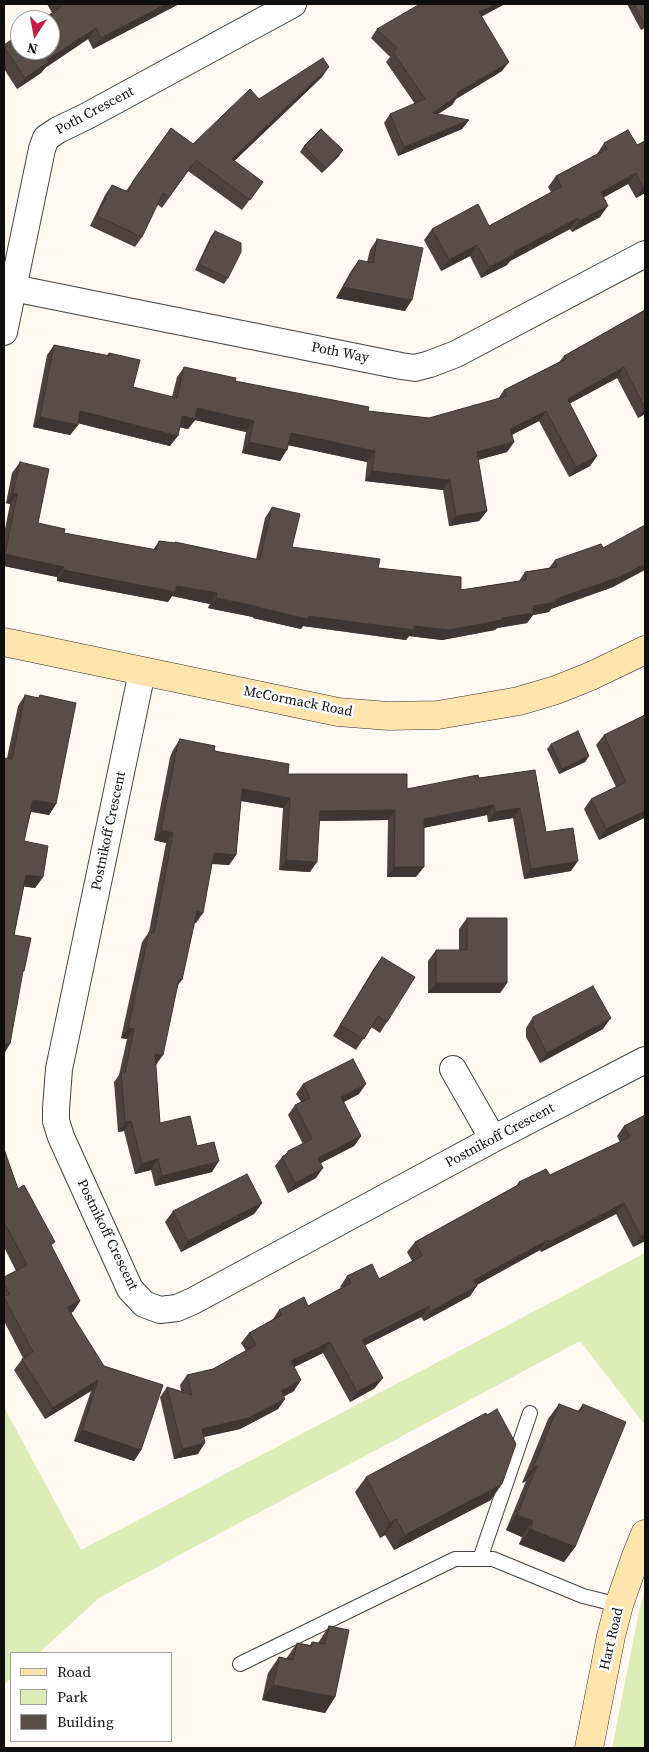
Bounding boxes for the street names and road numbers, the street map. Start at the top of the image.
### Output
street label: Poth Crescent [53,83,137,139]
street label: Poth Way [310,339,370,367]
street label: McCormack Road [242,683,354,721]
street label: Postnikoff Crescent [88,770,130,892]
street label: Postnikoff Crescent [443,1100,557,1172]
street label: Postnikoff Crescent [73,1177,141,1293]
street label: Hart Road [597,1606,627,1672]

